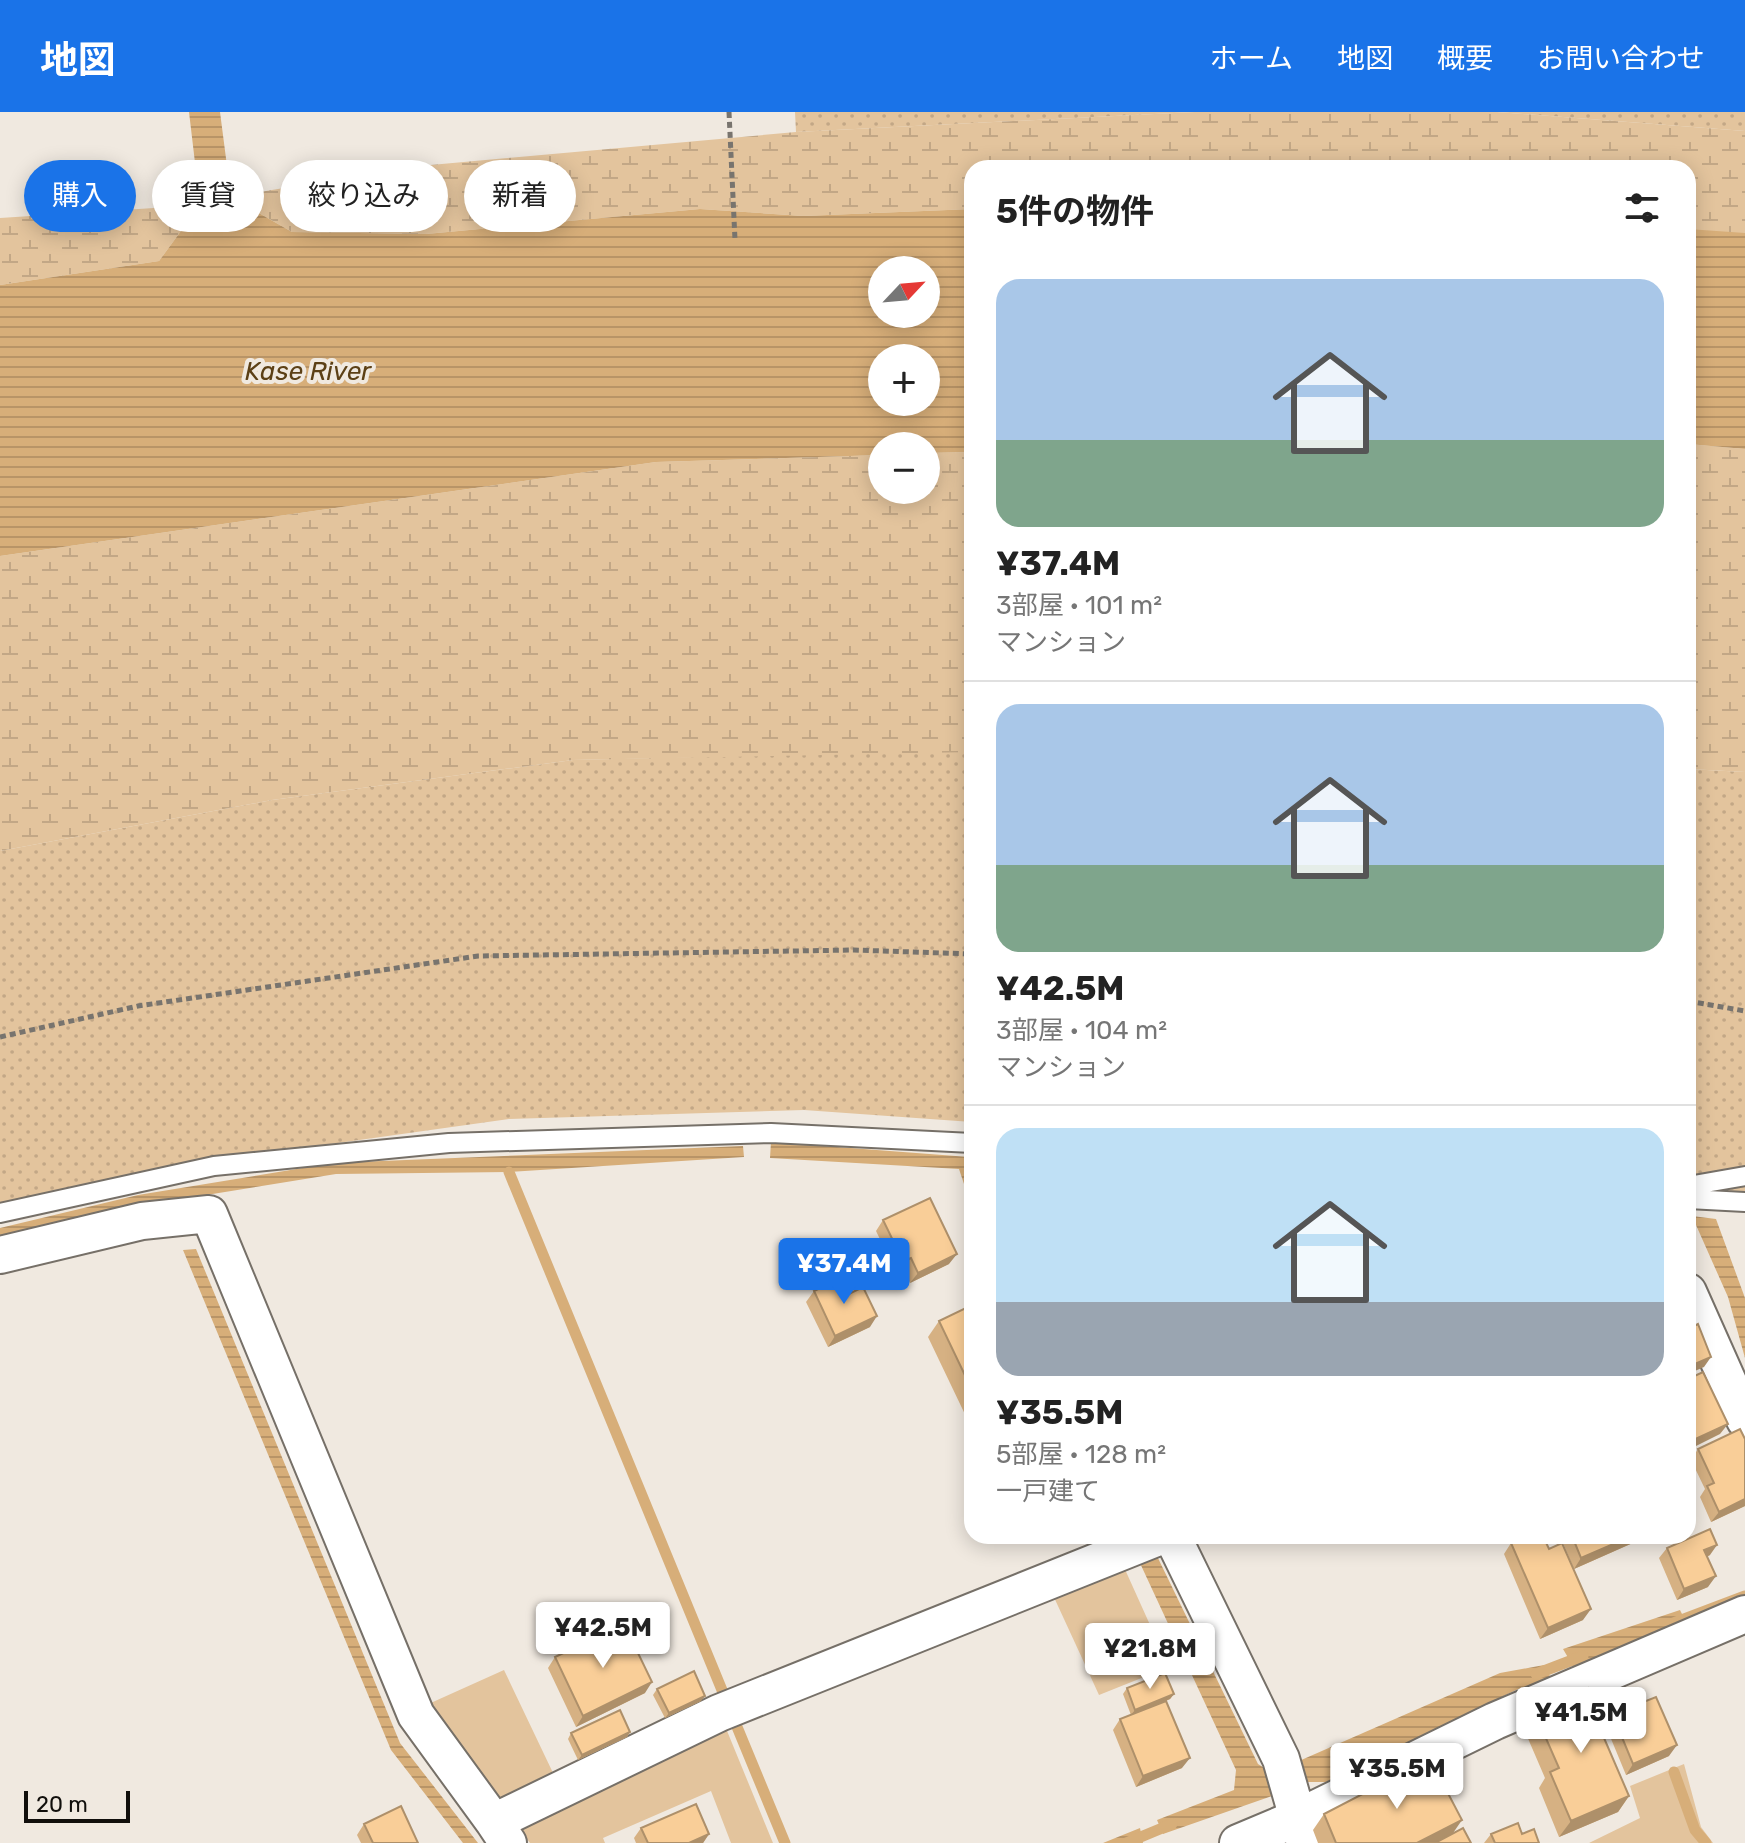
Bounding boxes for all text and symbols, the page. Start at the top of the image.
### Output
text: 地図 [40,37,116,83]
text: ホーム [1210,42,1293,75]
text: 地図 [1337,42,1393,75]
text: 概要 [1437,42,1493,75]
text: お問い合わせ [1537,42,1705,75]
chip: 購入 [24,160,136,232]
chip: 賃貸 [152,160,264,232]
chip: 絞り込み [280,160,448,232]
chip: 新着 [464,160,576,232]
icon: filters [1620,186,1664,230]
text: 5件の物件 [996,191,1154,232]
north arrow [868,256,940,328]
map controls [868,256,940,504]
icon: home [1258,331,1402,475]
button: + [868,344,940,416]
water label: Kase River [245,356,372,387]
button: − [868,432,940,504]
text: ¥37.4M [996,543,1120,584]
text: 3部屋 · 101 m² [996,590,1162,621]
text: マンション [996,627,1126,658]
icon: home [1258,756,1402,900]
text: ¥42.5M [996,968,1125,1009]
text: 3部屋 · 104 m² [996,1015,1167,1046]
text: マンション [996,1052,1126,1083]
icon: home [1258,1180,1402,1324]
pin: ¥37.4M [779,1238,909,1306]
text: ¥37.4M [797,1248,891,1279]
text: ¥35.5M [996,1392,1123,1433]
text: 5部屋 · 128 m² [996,1439,1166,1470]
text: 一戸建て [996,1476,1100,1507]
pin: ¥42.5M [538,1602,668,1670]
text: ¥42.5M [554,1612,652,1643]
pin: ¥21.8M [1085,1623,1215,1691]
text: ¥21.8M [1103,1633,1197,1664]
pin: ¥41.5M [1516,1687,1646,1755]
text: ¥41.5M [1534,1697,1628,1728]
pin: ¥35.5M [1332,1743,1462,1811]
text: ¥35.5M [1348,1753,1446,1784]
scale bar [24,1787,130,1823]
text: 20 m [36,1791,88,1818]

